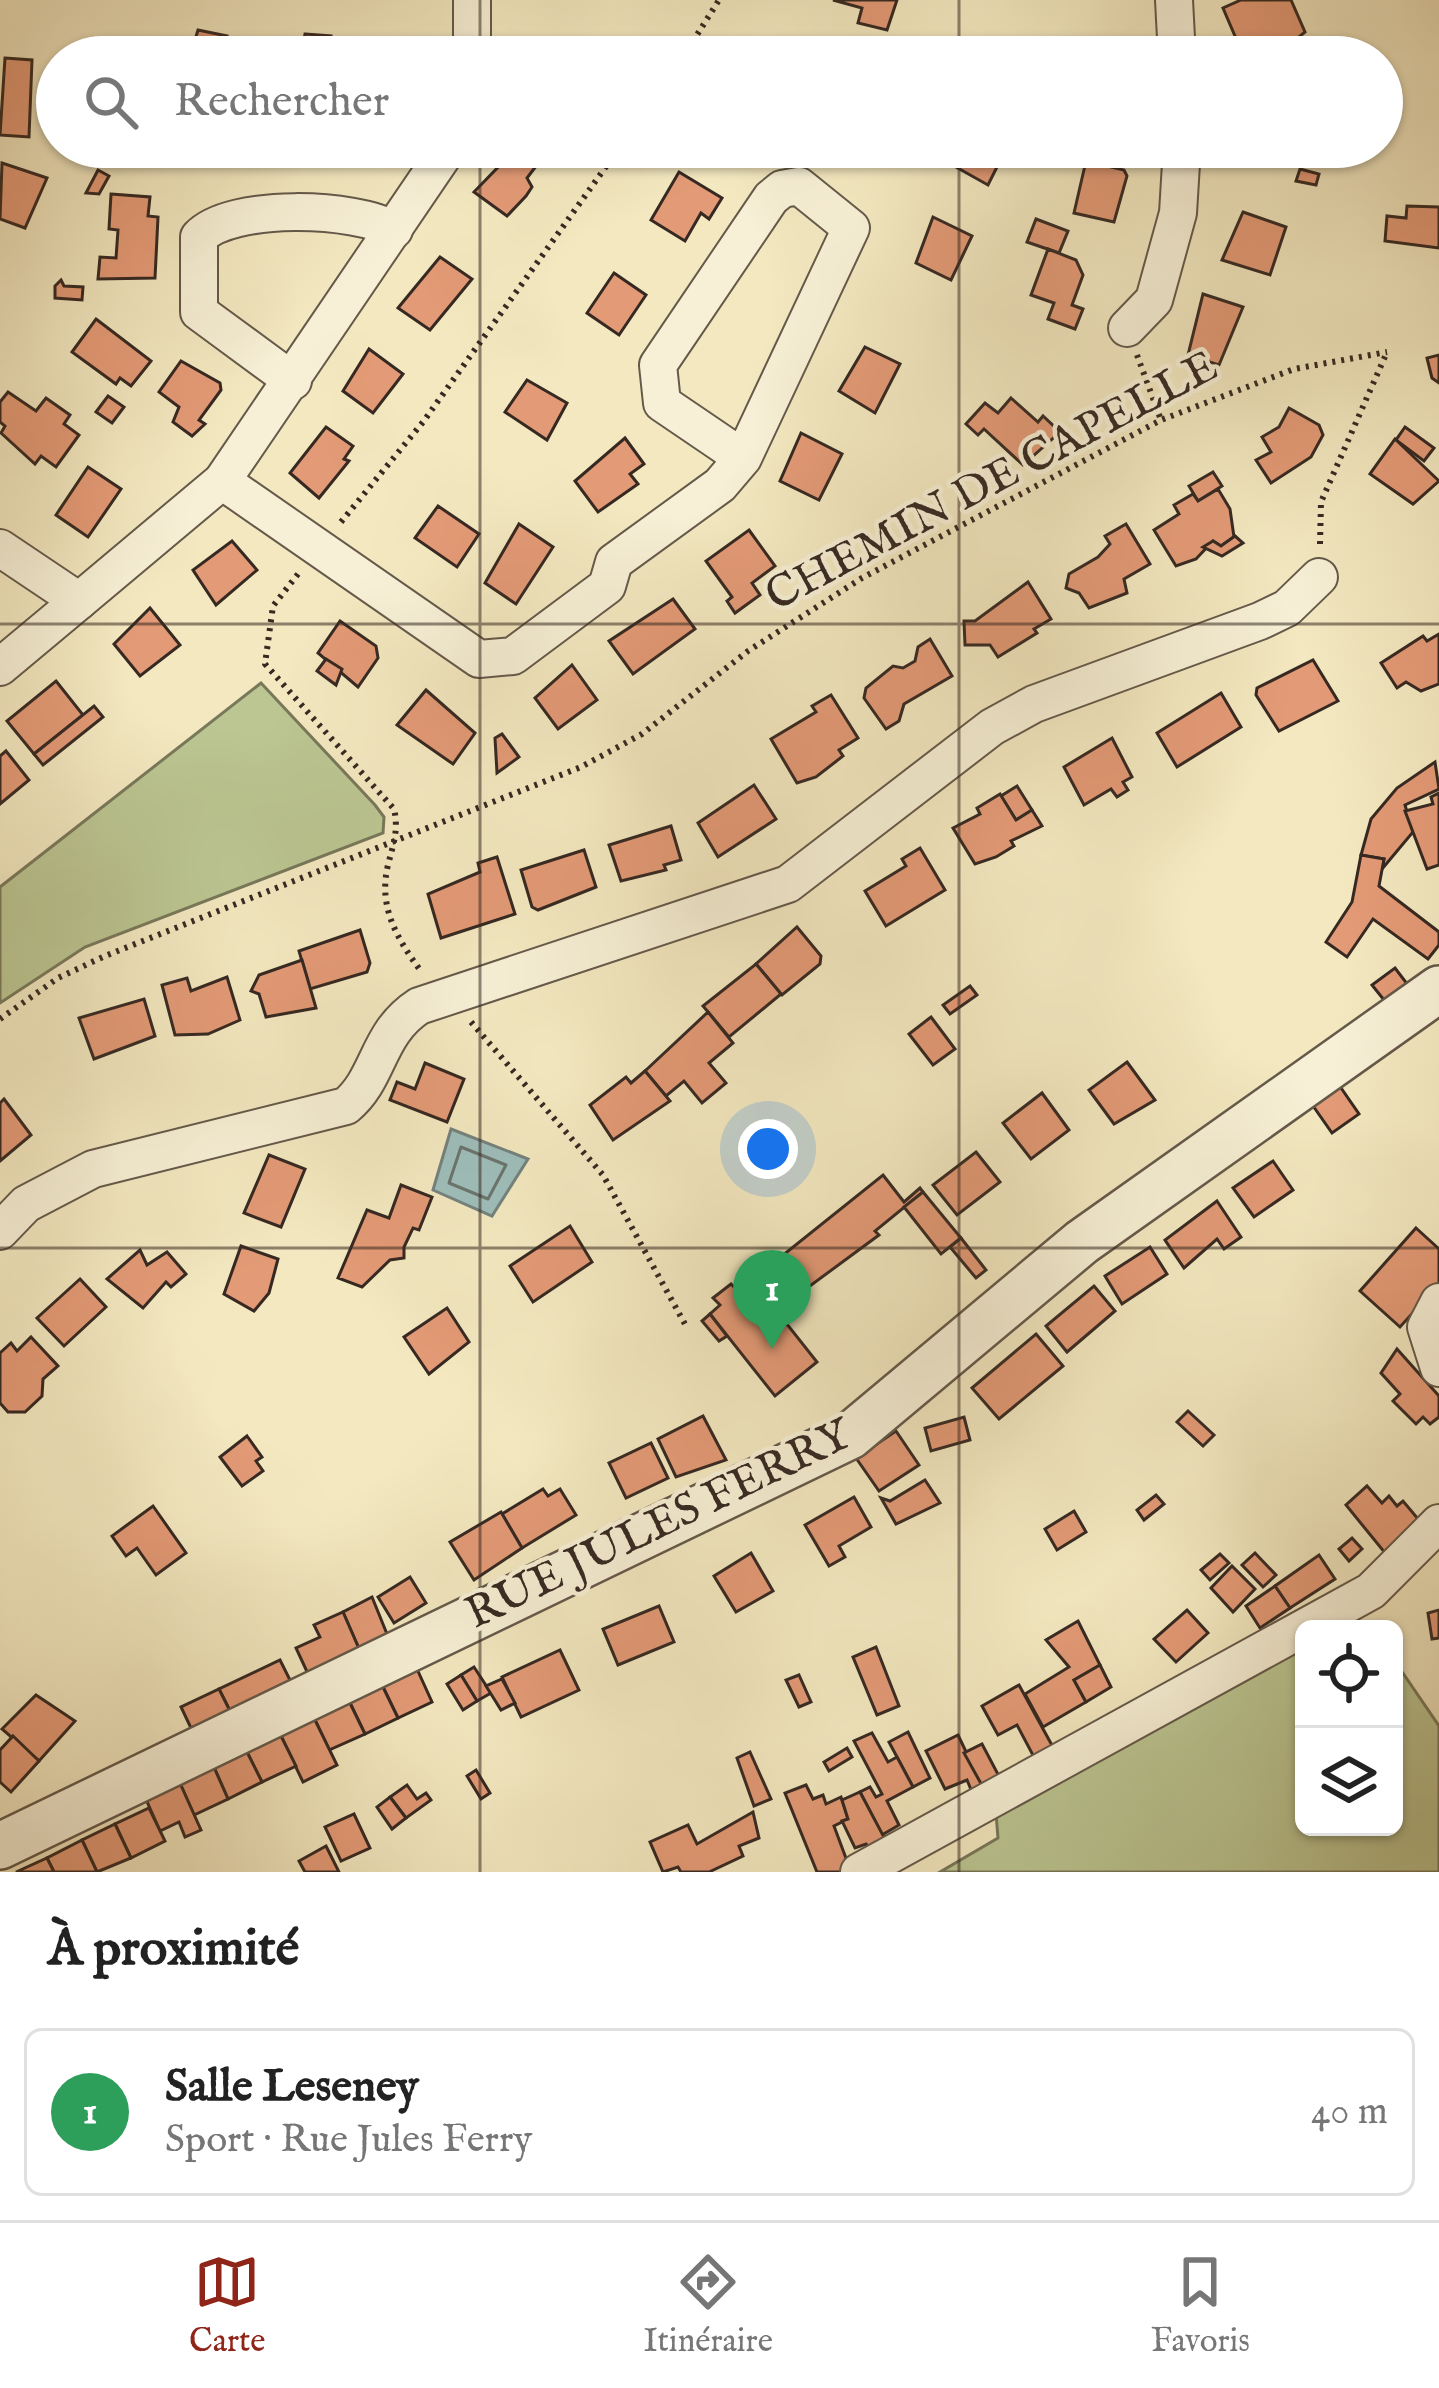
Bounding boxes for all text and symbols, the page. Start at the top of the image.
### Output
search box [36,36,1403,168]
icon: search [78,69,144,135]
text: Rechercher [174,74,389,131]
street label: CHEMIN DE CAPELLE [756,339,1228,625]
your location [738,1119,798,1179]
pin: 1 [733,1250,811,1349]
street label: RUE JULES FERRY [457,1406,863,1643]
map controls [1295,1620,1403,1836]
button: locate [1295,1620,1403,1728]
button: layers [1295,1728,1403,1836]
text: À proximité [48,1918,299,1983]
text: Salle Leseney [165,2059,419,2116]
text: 1 [83,2088,97,2137]
text: 40 m [1311,2088,1388,2137]
text: Sport · Rue Jules Ferry [165,2116,532,2165]
tab: Carte [189,2249,266,2363]
tab: Itinéraire [644,2249,773,2363]
tab: Favoris [1151,2249,1250,2363]

